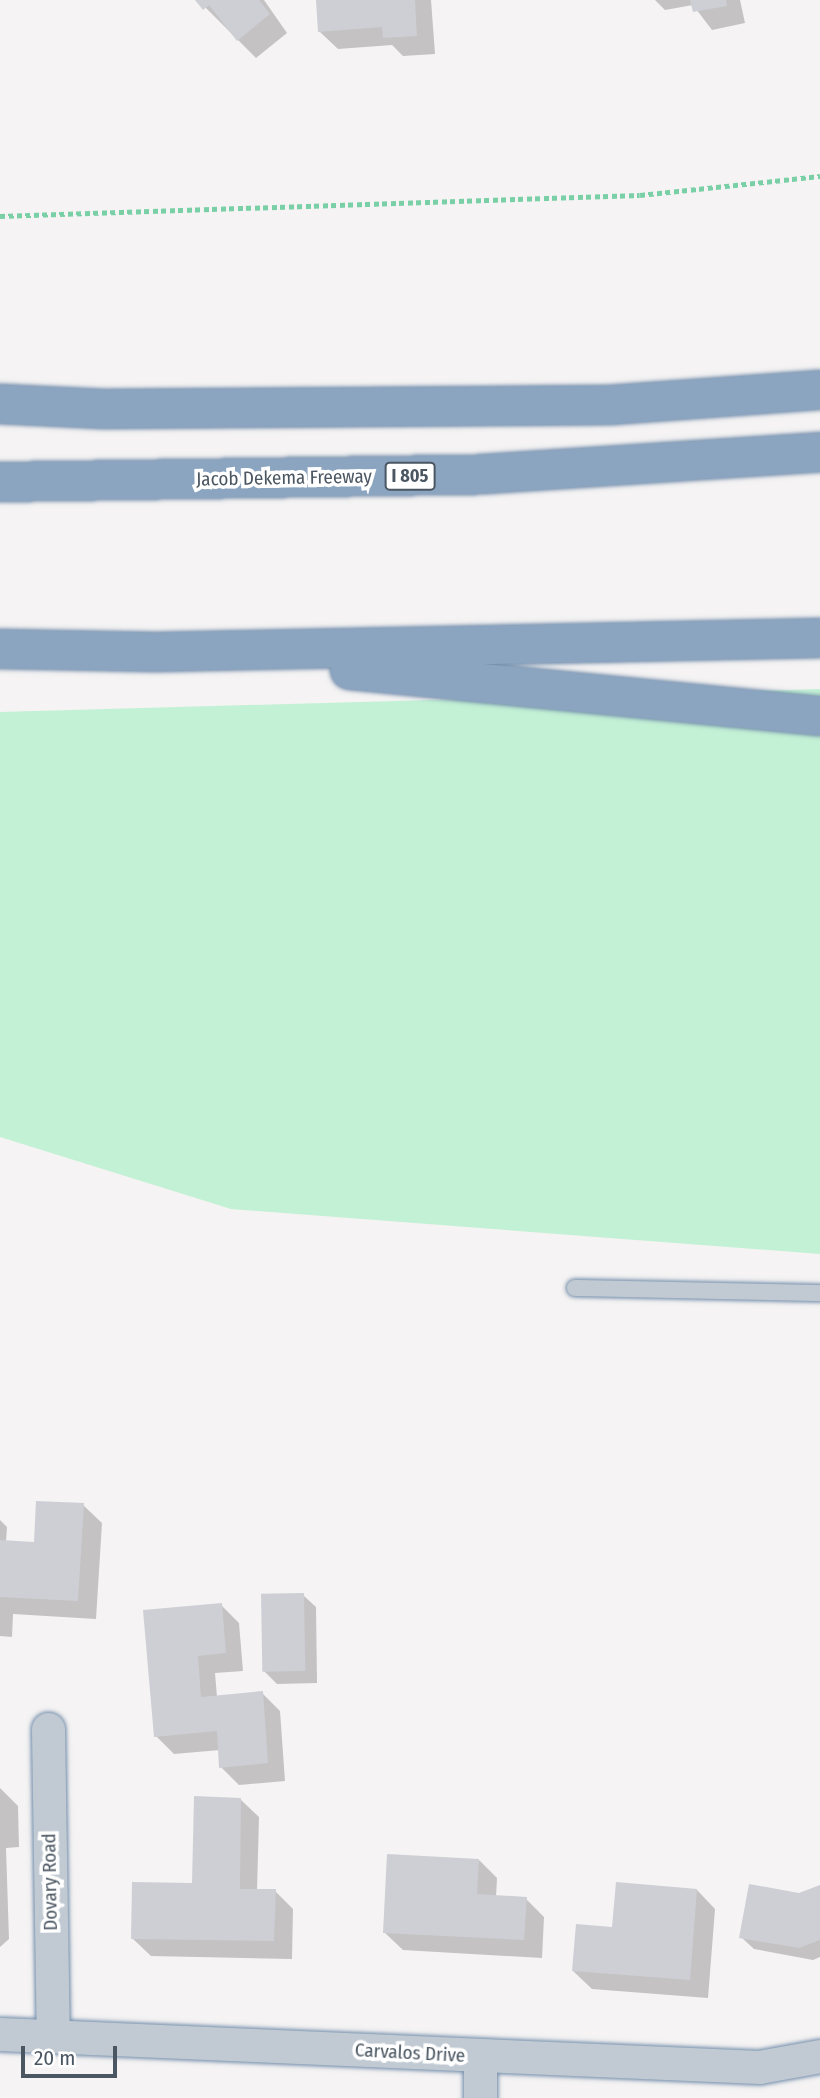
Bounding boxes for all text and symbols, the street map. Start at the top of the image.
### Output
road number: I 805 [384,462,436,490]
street label: Jacob Dekema Freeway [196,465,372,491]
street label: Dovary Road [38,1833,62,1931]
scale bar [24,2032,121,2076]
street label: Carvalos Drive [354,2039,466,2067]
text: 20 m [34,2045,75,2071]

